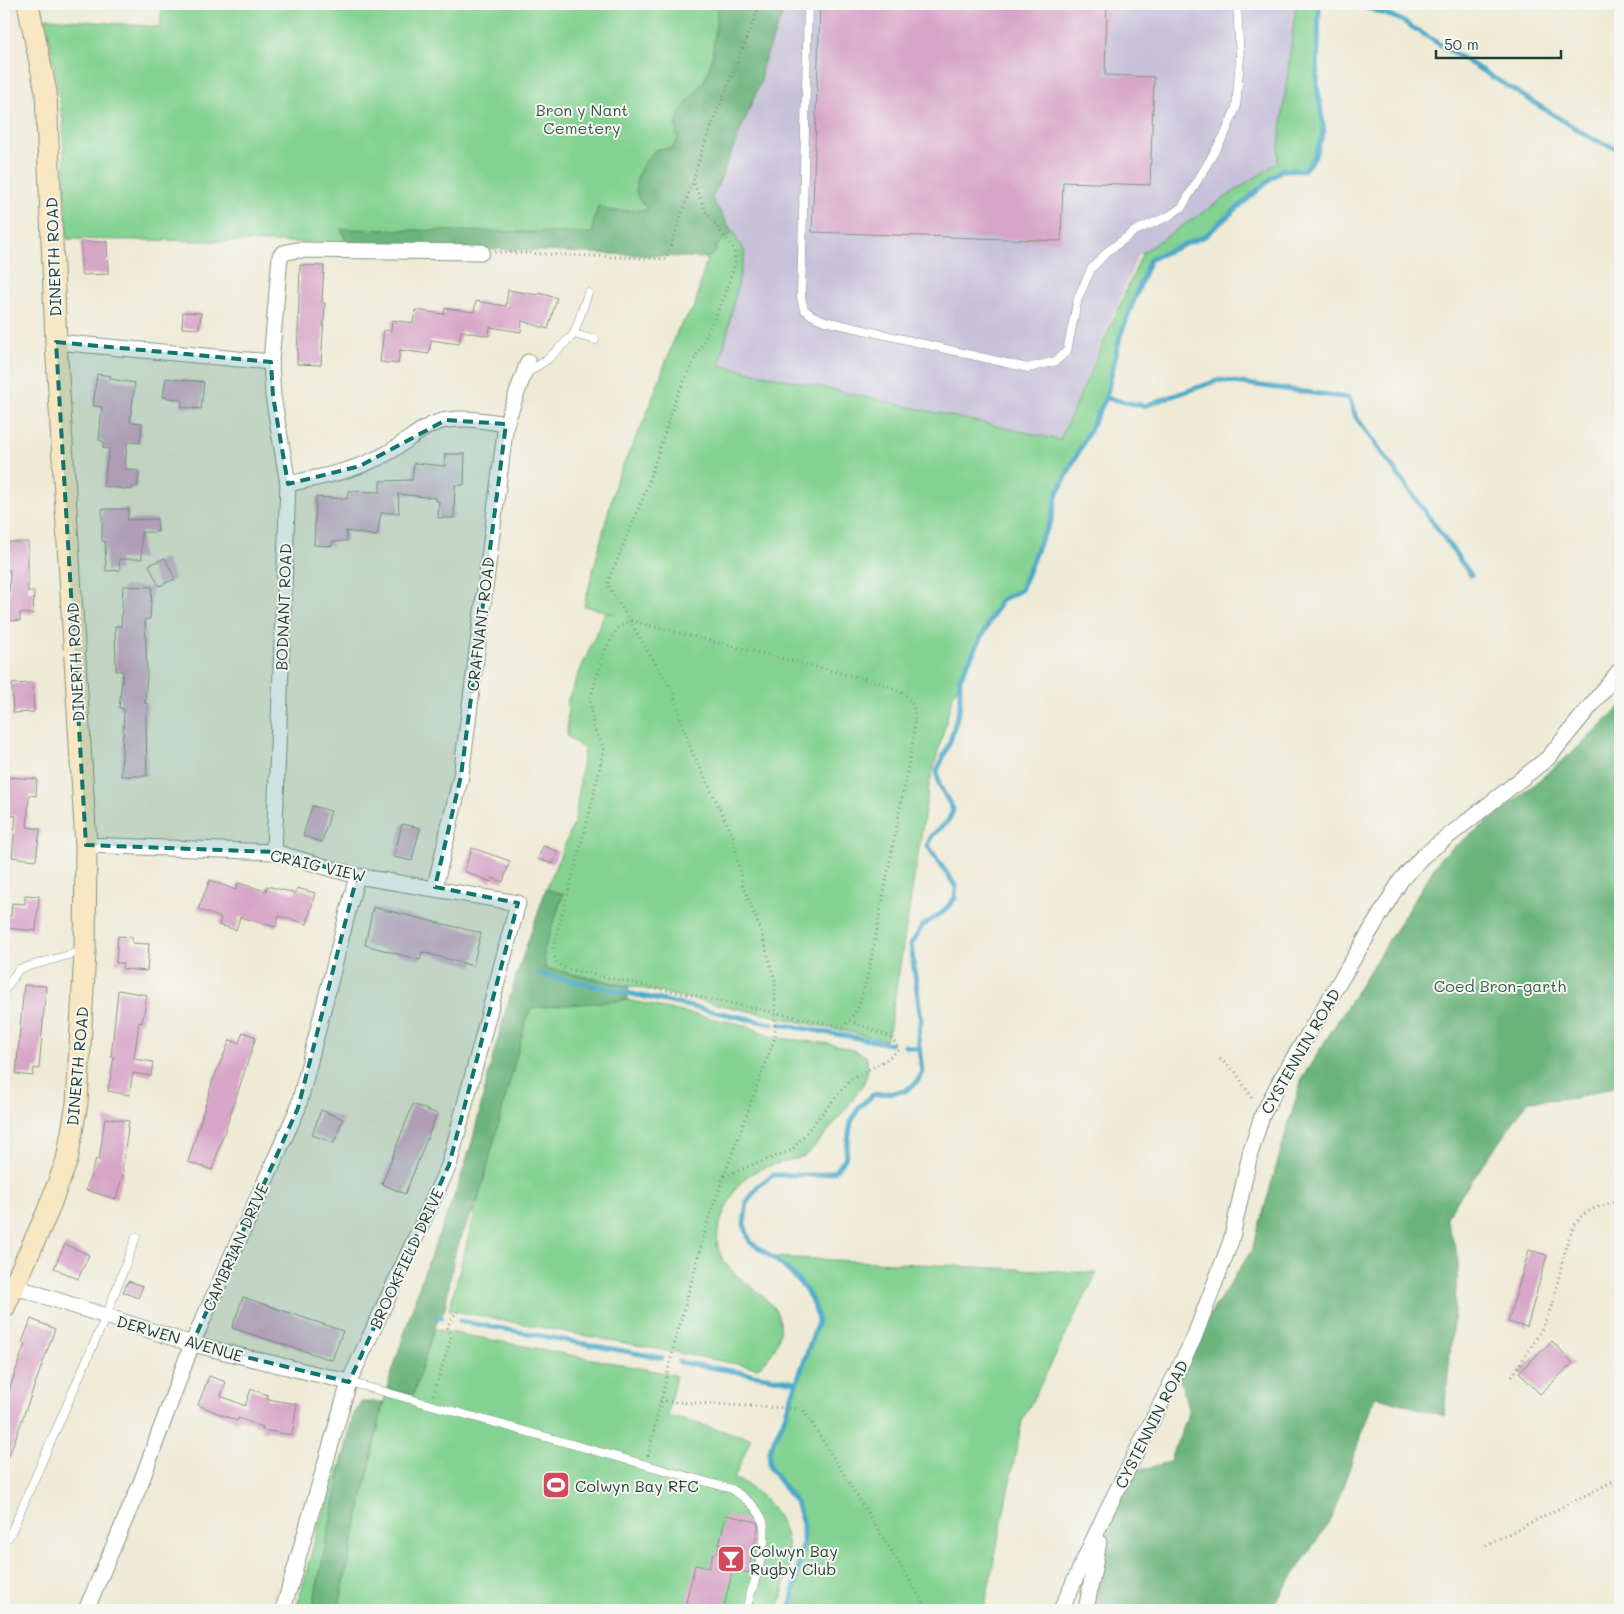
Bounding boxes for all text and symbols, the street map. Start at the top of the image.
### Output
scale bar [1436,28,1562,60]
text: 50 m [1444,34,1479,54]
park label: Bron y Nant Cemetery [536,99,628,138]
street label: DINERTH ROAD [40,197,66,317]
street label: BODNANT ROAD [270,543,296,671]
street label: CRAFNANT ROAD [461,556,499,692]
street label: DINERTH ROAD [61,602,89,722]
street label: CRAIG VIEW [268,844,368,886]
park label: Coed Bron-garth [1434,975,1566,996]
street label: CYSTENNIN ROAD [1256,984,1344,1118]
street label: DINERTH ROAD [61,1005,93,1127]
street label: CAMBRIAN DRIVE [197,1180,273,1314]
street label: BROOKFIELD DRIVE [364,1184,448,1332]
street label: DERWEN AVENUE [114,1310,246,1366]
street label: CYSTENNIN ROAD [1110,1356,1192,1492]
sports icon: Colwyn Bay RFC [541,1470,571,1500]
place label: Colwyn Bay RFC [575,1475,699,1496]
place label: Colwyn Bay Rugby Club [750,1540,838,1579]
bar icon: Colwyn Bay Rugby Club [716,1544,746,1574]

